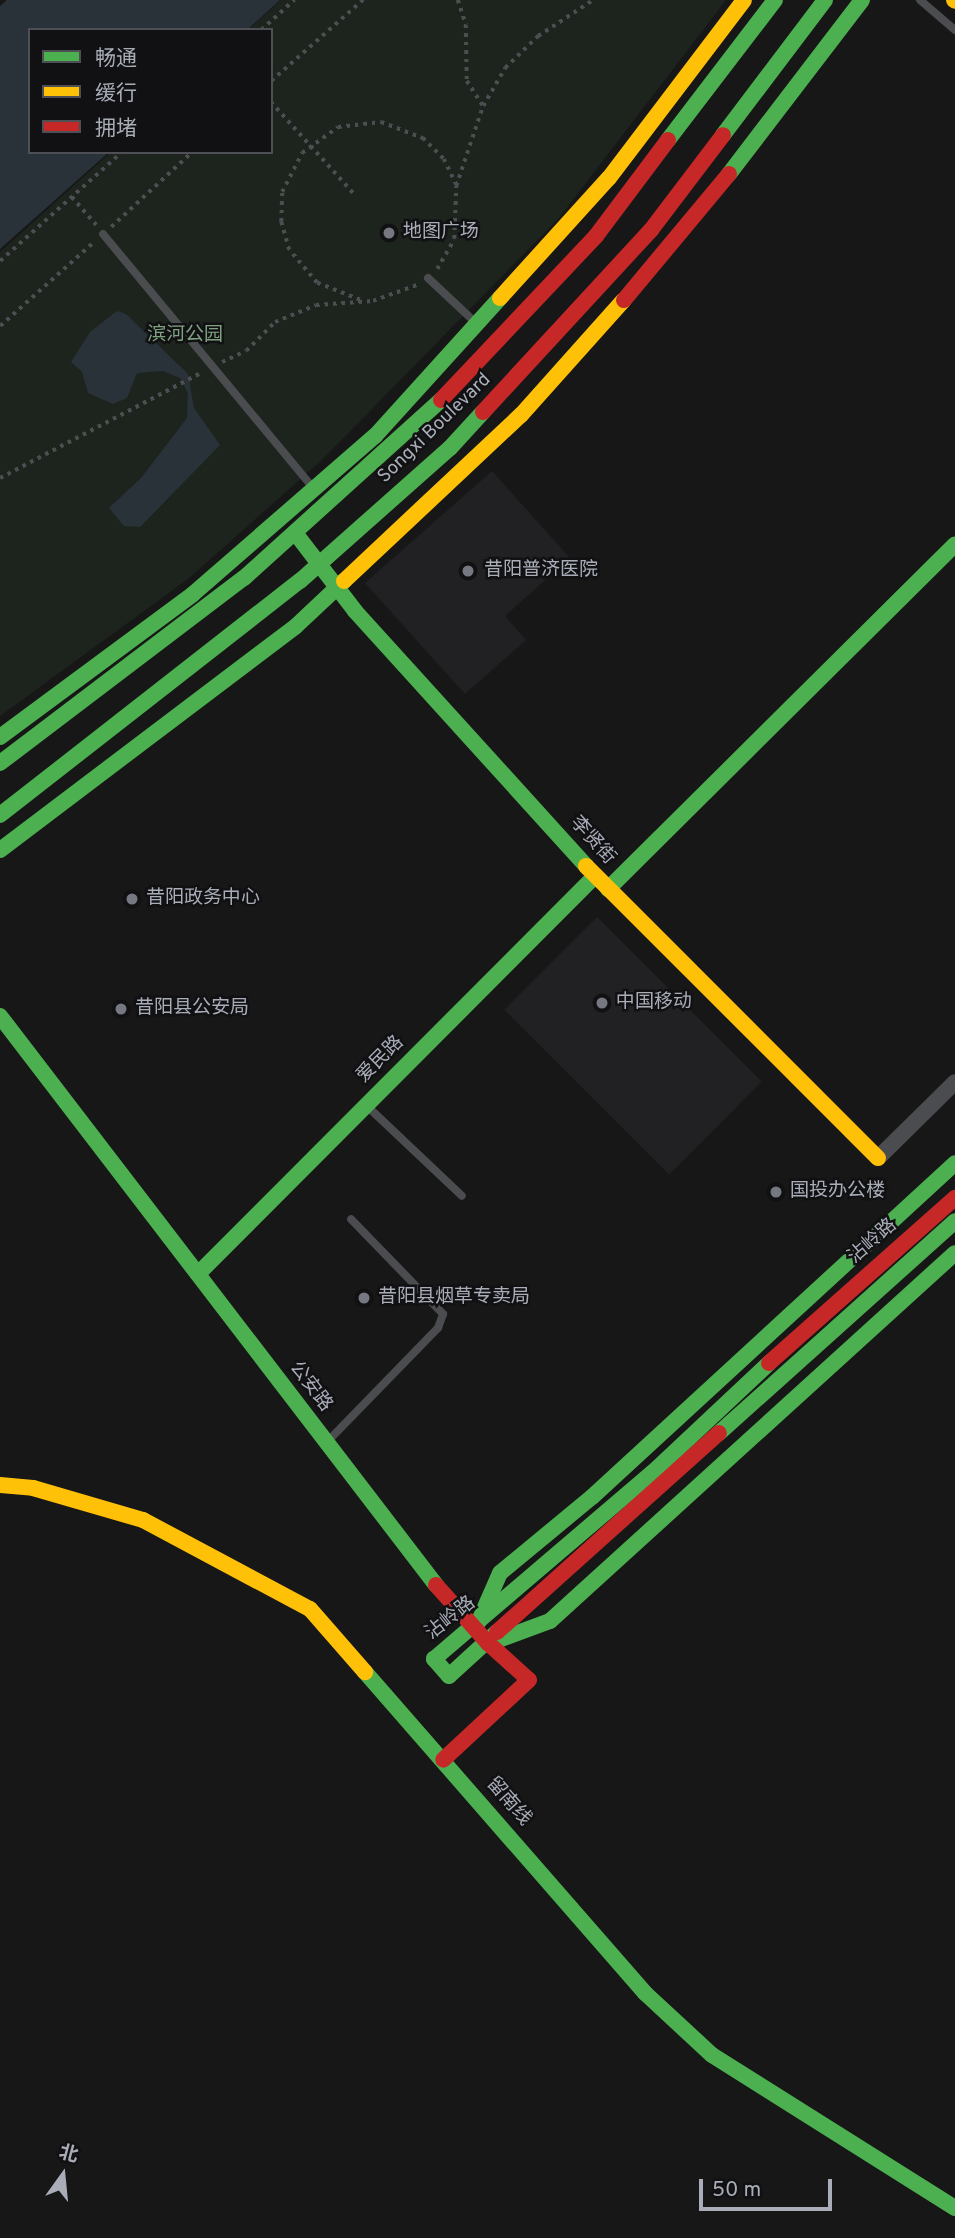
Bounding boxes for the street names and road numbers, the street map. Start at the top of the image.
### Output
street label: Songxi Boulevard [374,369,496,489]
street label: 李贤街 [564,812,620,870]
street label: 爱民路 [353,1032,409,1088]
street label: 沾岭路 [844,1215,902,1269]
street label: 公安路 [284,1357,336,1417]
street label: 沾岭路 [422,1592,480,1646]
street label: 留南线 [481,1773,535,1831]

